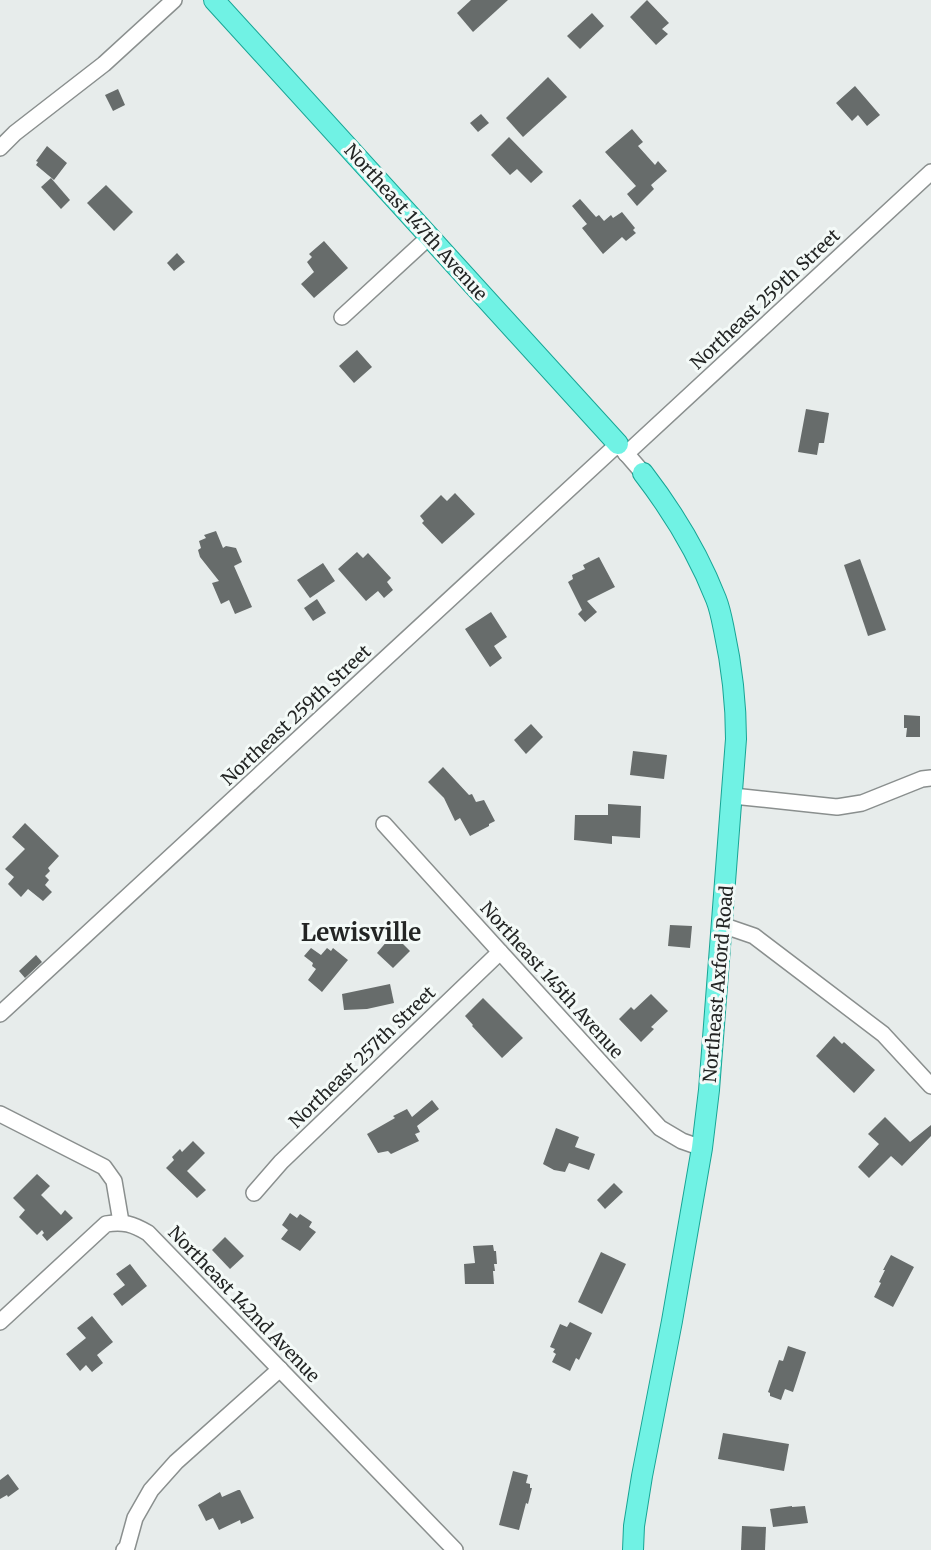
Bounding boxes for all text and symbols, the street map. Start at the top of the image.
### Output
street label: Northeast 147th Avenue [340,139,492,305]
street label: Northeast 259th Street [686,224,844,374]
street label: Northeast 259th Street [217,640,375,790]
street label: Northeast Axford Road [698,884,738,1083]
street label: Northeast 145th Avenue [475,897,629,1063]
district label: Lewisville [301,917,421,948]
street label: Northeast 257th Street [284,981,440,1133]
street label: Northeast 142nd Avenue [163,1221,325,1387]

